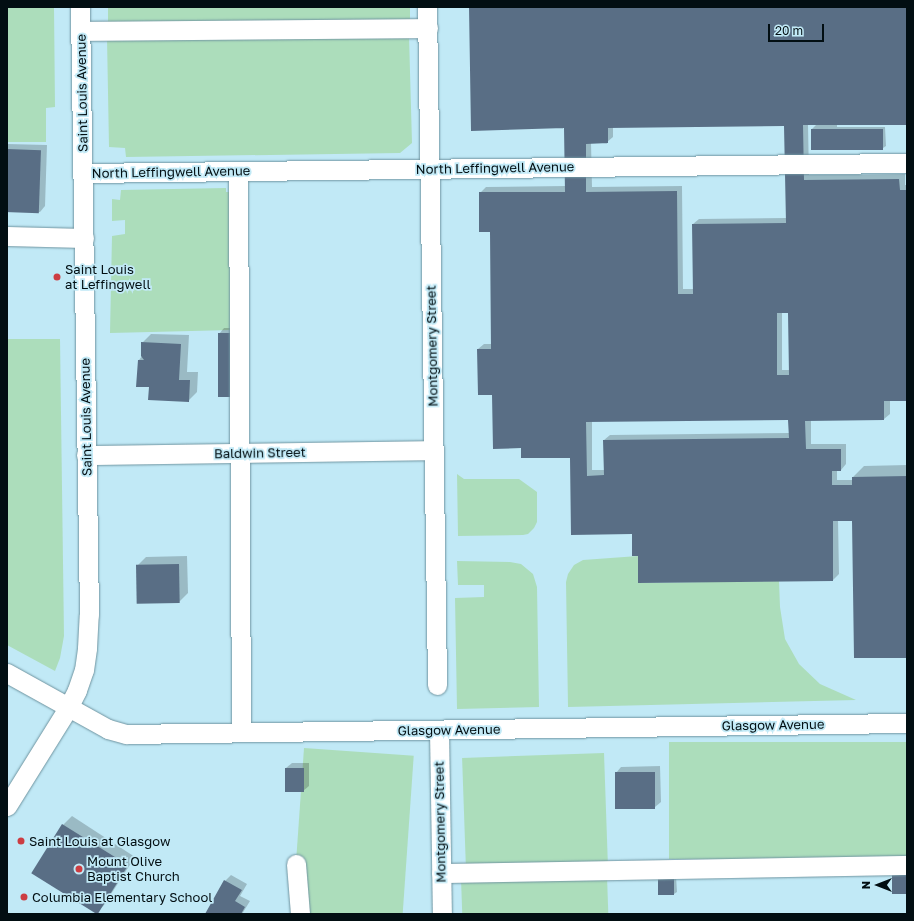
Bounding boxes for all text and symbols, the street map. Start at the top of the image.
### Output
scale bar [770,16,826,42]
text: 20 m [775,23,803,38]
street label: Saint Louis Avenue [73,34,91,152]
street label: North Leffingwell Avenue [416,159,574,177]
street label: North Leffingwell Avenue [92,163,250,181]
place label: Saint Louis at Leffingwell [65,262,151,293]
marker: Saint Louis at Leffingwell [52,272,62,282]
street label: Montgomery Street [423,285,441,407]
street label: Saint Louis Avenue [77,358,95,476]
street label: Baldwin Street [214,444,306,462]
street label: Glasgow Avenue [721,716,825,734]
street label: Glasgow Avenue [397,721,501,739]
street label: Montgomery Street [431,761,449,883]
place label: Saint Louis at Glasgow [29,833,170,849]
marker: Saint Louis at Glasgow [16,836,26,846]
place label: Mount Olive Baptist Church [87,854,180,885]
marker: Mount Olive Baptist Church [74,864,84,874]
north arrow [858,865,898,905]
text: N [859,881,872,889]
place label: Columbia Elementary School [32,889,212,905]
marker: Columbia Elementary School [19,892,29,902]

